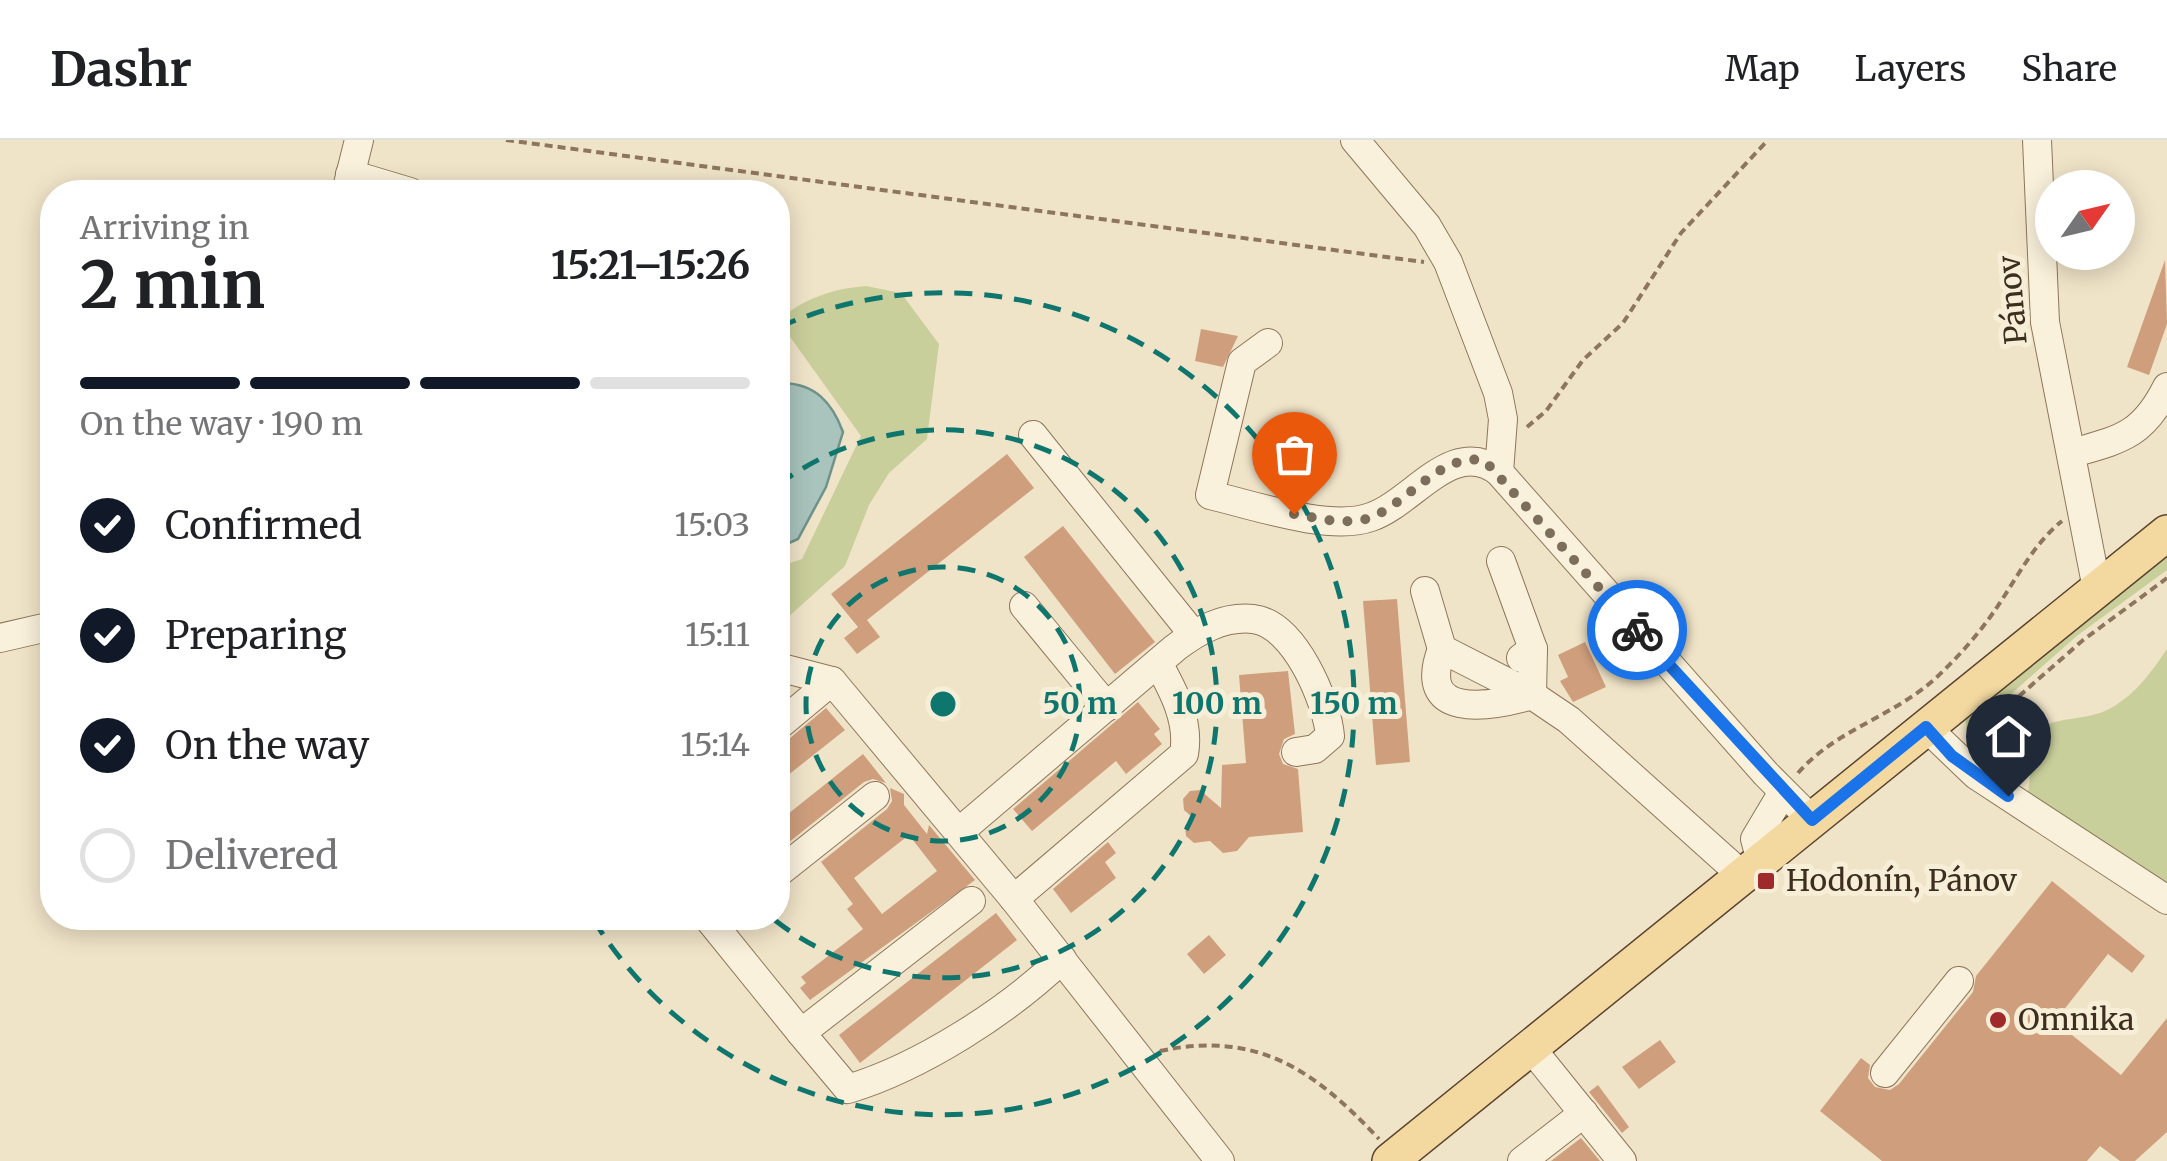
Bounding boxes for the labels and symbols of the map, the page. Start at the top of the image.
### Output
north arrow [2035,170,2135,270]
street label: Pánov [1989,253,2035,346]
pin [1252,412,1337,515]
courier [1587,580,1687,680]
text: 50 m [1043,684,1117,722]
text: 100 m [1172,684,1262,722]
text: 150 m [1310,684,1398,722]
centre of rings [925,686,961,722]
pin [1966,694,2051,797]
place label: Hodonín, Pánov [1786,861,2018,899]
marker: Hodonín, Pánov [1755,870,1777,892]
place label: Omnika [2018,1000,2134,1038]
marker: Omnika [1987,1009,2009,1031]

